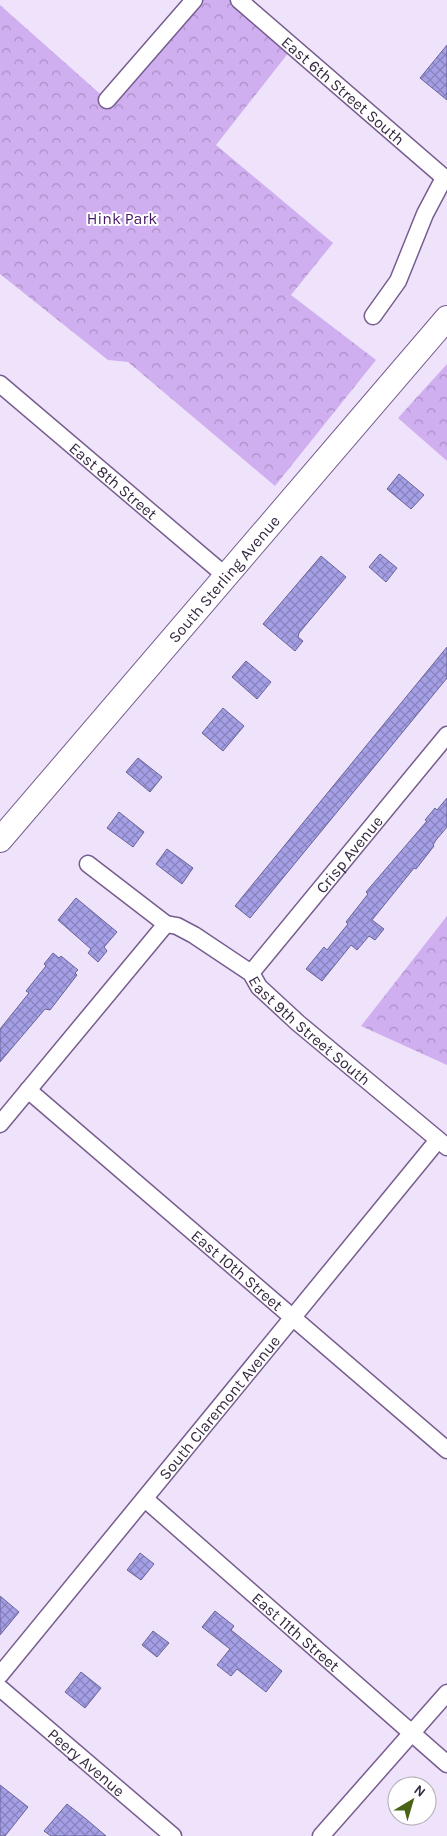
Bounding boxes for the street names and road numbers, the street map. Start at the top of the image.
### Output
street label: East 6th Street South [278,32,409,149]
street label: East 8th Street [66,438,161,523]
street label: South Sterling Avenue [164,511,284,646]
street label: Crisp Avenue [311,812,386,897]
street label: East 9th Street South [245,972,375,1089]
street label: East 10th Street [188,1225,287,1314]
street label: South Claremont Avenue [155,1331,284,1483]
street label: East 11th Street [248,1588,344,1675]
street label: Peery Avenue [44,1724,129,1800]

